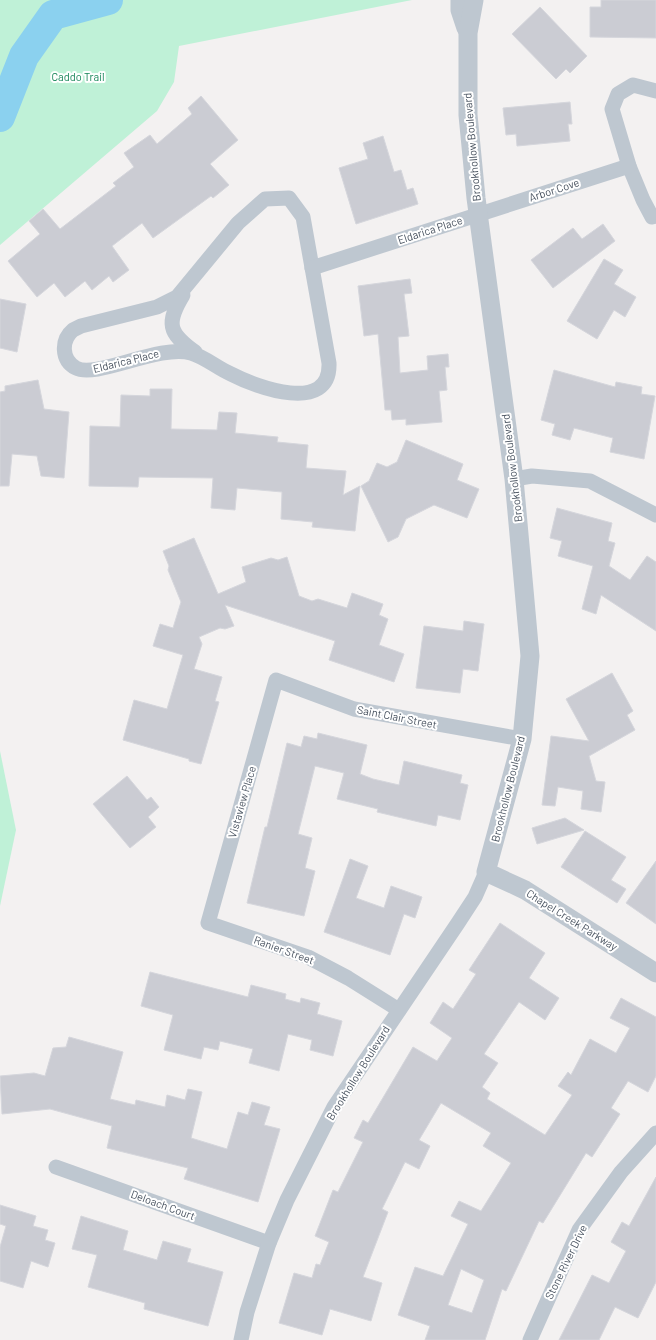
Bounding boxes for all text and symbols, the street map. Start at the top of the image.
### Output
park label: Caddo Trail [51,70,105,83]
street label: Brookhollow Boulevard [460,92,483,202]
street label: Arbor Cove [527,175,581,204]
street label: Eldarica Place [396,213,464,246]
street label: Eldarica Place [92,346,160,375]
street label: Brookhollow Boulevard [498,413,525,523]
street label: Saint Clair Street [356,702,438,731]
street label: Brookhollow Boulevard [488,734,527,843]
street label: Vistaview Place [225,764,258,839]
street label: Chapel Creek Parkway [524,886,620,953]
street label: Ranier Street [252,933,316,966]
street label: Brookhollow Boulevard [323,1023,392,1122]
street label: Deloach Court [129,1187,197,1222]
street label: Stone River Drive [542,1222,589,1301]

